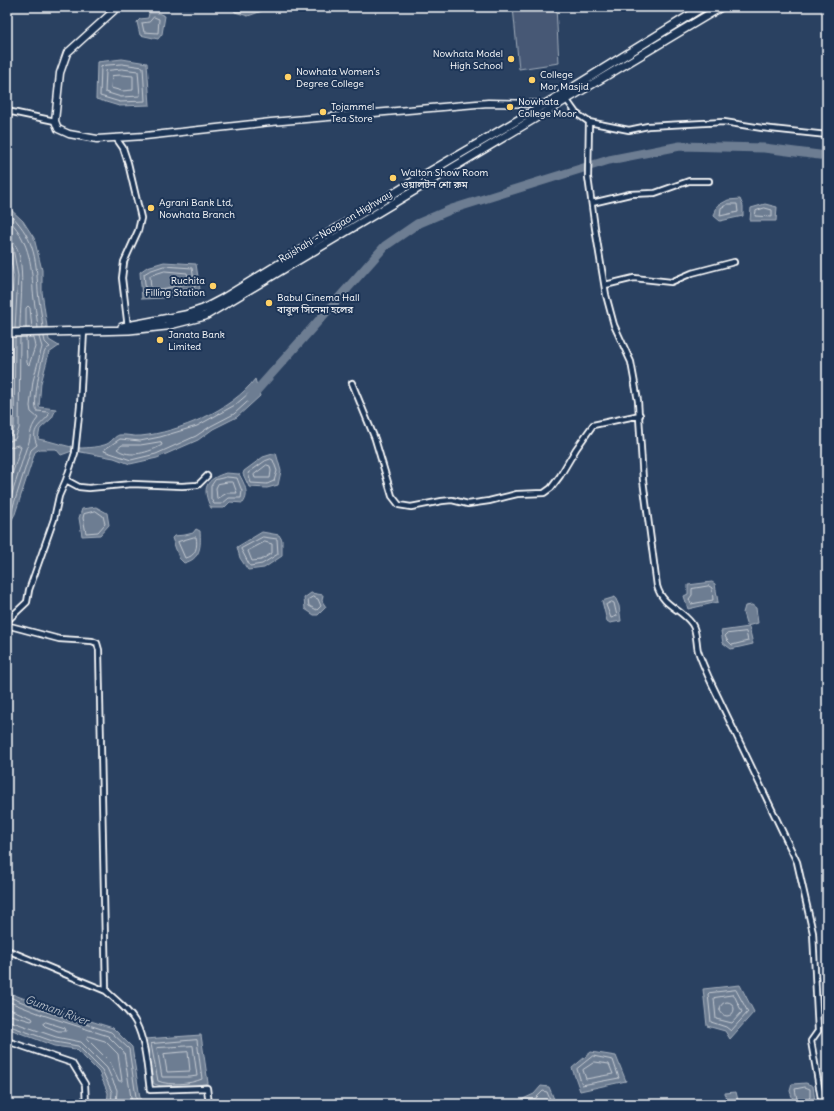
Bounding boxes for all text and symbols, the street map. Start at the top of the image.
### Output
place label: Nowhata Model High School [433,47,503,72]
marker: Nowhata Model High School [506,54,516,64]
place label: Nowhata Women's Degree College [296,65,380,90]
place label: College Mor Masjid [540,68,589,93]
marker: Nowhata Women's Degree College [283,72,293,82]
marker: College Mor Masjid [527,75,537,85]
place label: Nowhata College Moor [518,95,577,120]
place label: Tojammel Tea Store [331,100,374,125]
marker: Nowhata College Moor [505,102,515,112]
marker: Tojammel Tea Store [318,107,328,117]
place label: Walton Show Room ওয়ালটন শো রুম [401,166,489,191]
marker: Walton Show Room ওয়ালটন শো রুম [388,173,398,183]
street label: Rajshahi - Naogaon Highway [276,187,394,266]
place label: Agrani Bank Ltd, Nowhata Branch [159,196,235,221]
marker: Agrani Bank Ltd, Nowhata Branch [146,203,156,213]
place label: Ruchita Filling Station [145,274,205,299]
marker: Ruchita Filling Station [208,281,218,291]
place label: Babul Cinema Hall বাবুল সিনেমা হলের [276,291,359,316]
marker: Babul Cinema Hall বাবুল সিনেমা হলের [264,298,274,308]
place label: Janata Bank Limited [168,328,225,353]
marker: Janata Bank Limited [155,335,165,345]
water label: Gumani River [23,992,92,1029]

